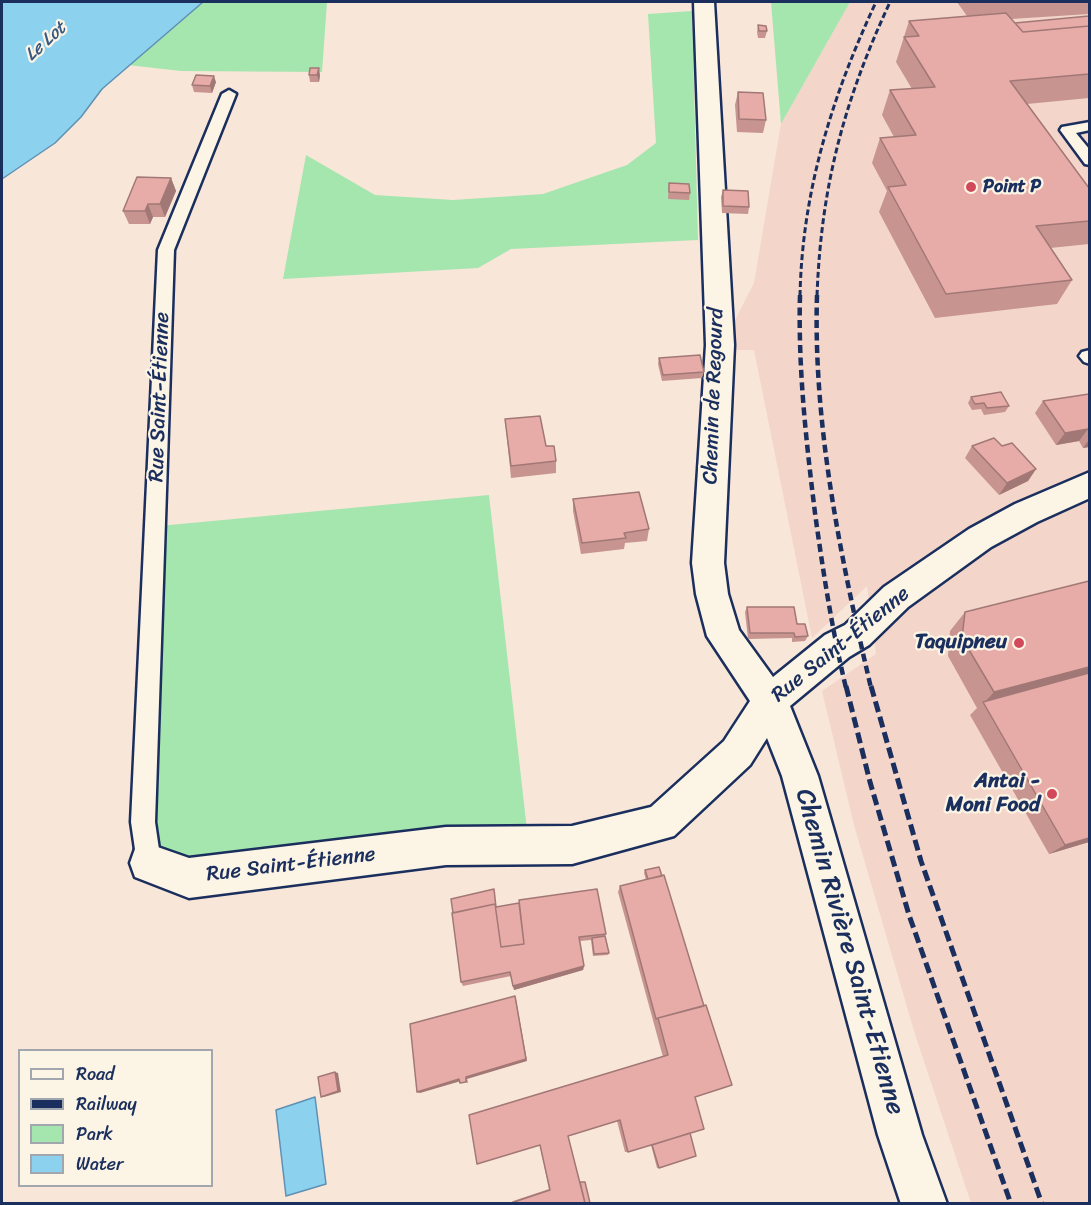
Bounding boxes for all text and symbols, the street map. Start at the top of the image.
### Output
water label: Le Lot [21,18,71,66]
place label: Point P [983,176,1041,198]
marker: Point P [964,180,978,194]
street label: Chemin de Regourd [698,307,730,485]
street label: Rue Saint-Étienne [144,312,176,482]
street label: Rue Saint-Étienne [767,582,915,708]
place label: Taquipneu [915,630,1007,656]
marker: Taquipneu [1012,636,1026,650]
place label: Antai - Moni Food [946,769,1040,819]
street label: Chemin Rivière Saint-Etienne [787,785,911,1119]
marker: Antai - Moni Food [1045,787,1059,801]
street label: Rue Saint-Étienne [205,842,377,888]
legend [18,1049,213,1187]
text: Road [76,1058,115,1090]
text: Railway [76,1088,137,1120]
text: Park [76,1118,113,1150]
text: Water [76,1148,123,1180]

